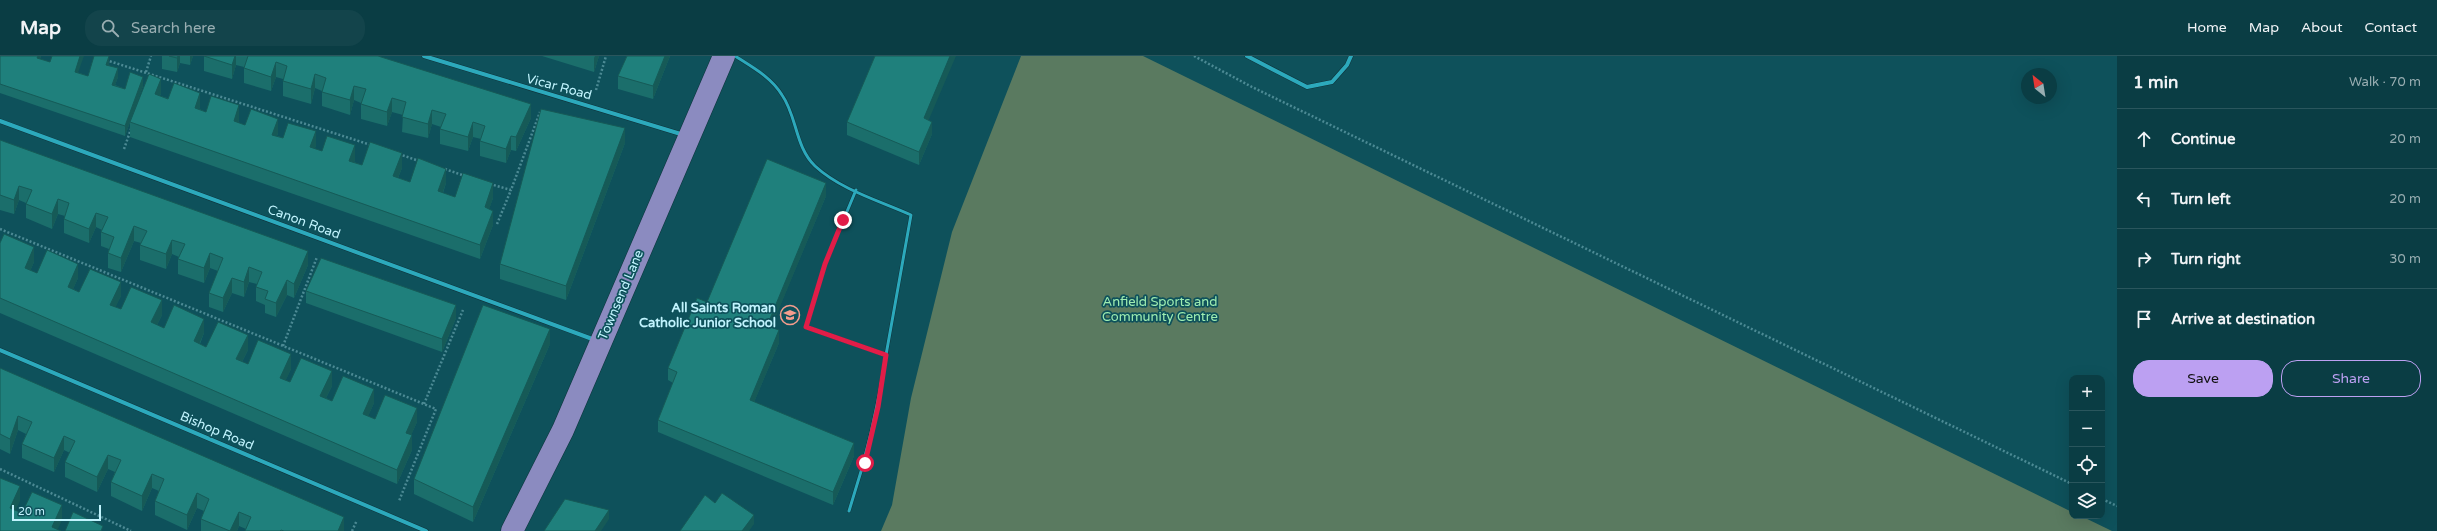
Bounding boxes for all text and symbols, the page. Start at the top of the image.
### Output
search box [85,10,365,46]
text: Map [20,17,61,39]
icon: search [99,17,121,39]
text: Search here [131,19,215,37]
text: Home [2187,19,2227,36]
text: Map [2249,19,2279,36]
text: About [2301,19,2343,36]
text: Contact [2365,19,2417,36]
north arrow [2021,68,2057,104]
street label: Vicar Road [524,71,594,103]
text: 1 min [2133,72,2178,93]
text: Walk · 70 m [2349,74,2421,90]
icon: ahead [2133,128,2155,150]
text: Continue [2171,130,2235,148]
text: 20 m [2389,131,2421,147]
icon: left [2133,188,2155,210]
text: Turn left [2171,190,2231,208]
text: 20 m [2389,191,2421,207]
street label: Canon Road [265,201,343,243]
route end [834,211,852,229]
street label: Townsend Lane [595,248,647,342]
icon: right [2133,248,2155,270]
text: Turn right [2171,250,2241,268]
text: 30 m [2389,251,2421,267]
park label: Anfield Sports and Community Centre [1102,294,1218,325]
place label: All Saints Roman Catholic Junior School [639,300,776,331]
school or university icon: All Saints Roman Catholic Junior School [779,304,801,326]
icon: arrive [2133,308,2155,330]
text: Arrive at destination [2171,310,2315,328]
button: Save [2133,360,2273,397]
button: Share [2281,360,2421,397]
map controls [2069,375,2105,519]
button: + [2069,375,2105,411]
street label: Bishop Road [178,408,256,454]
button: − [2069,411,2105,447]
button: locate [2069,447,2105,483]
route start [856,454,874,472]
button: layers [2069,483,2105,519]
scale bar [12,503,101,522]
text: 20 m [18,505,45,518]

